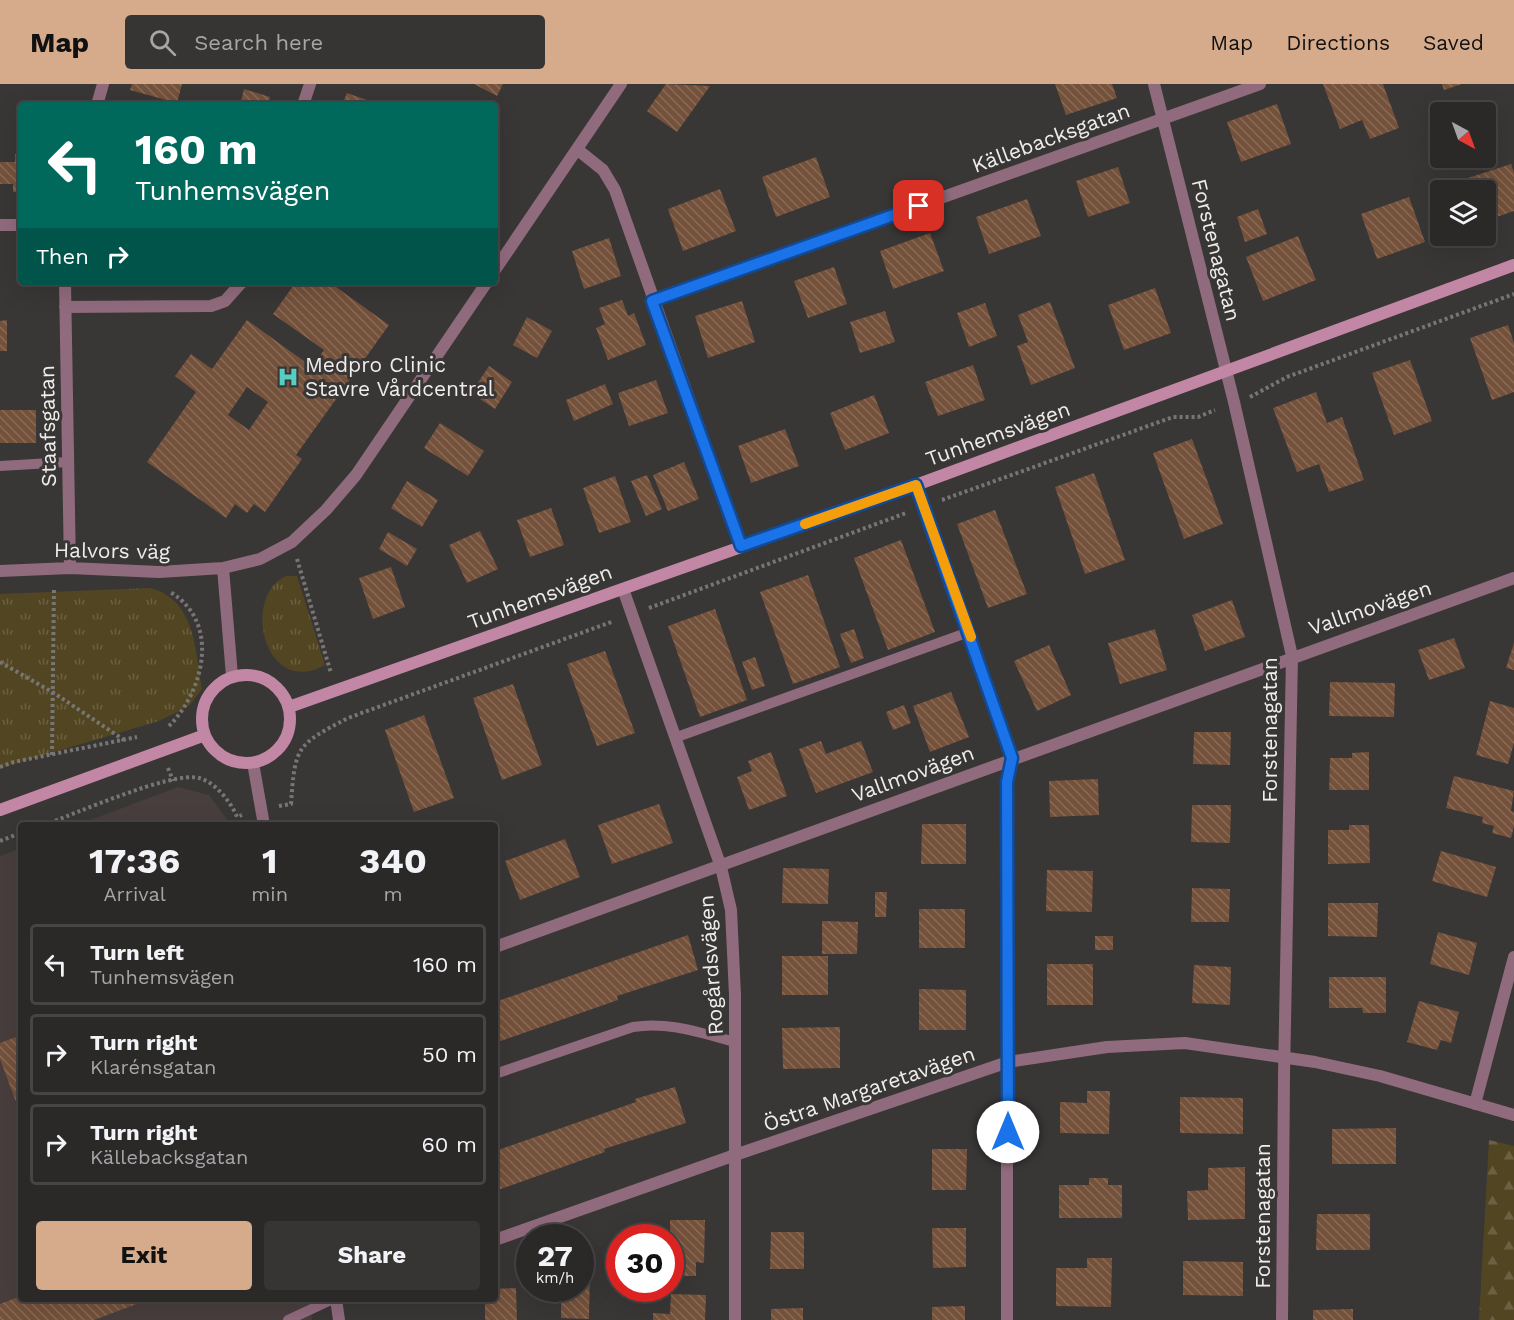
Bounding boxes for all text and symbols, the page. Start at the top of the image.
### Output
search box [125,15,545,69]
text: Map [30,26,89,59]
icon: search [146,26,179,59]
text: Search here [194,30,323,55]
text: Map [1210,30,1253,55]
text: Directions [1286,30,1390,55]
text: Saved [1423,30,1484,55]
street label: Källebacksgatan [968,97,1133,178]
north arrow [1430,102,1496,168]
map controls [1430,102,1496,246]
text: 160 m [135,125,258,174]
icon: left [36,126,114,204]
text: Tunhemsvägen [135,175,330,207]
street label: Forstenagatan [1187,176,1246,324]
pin [893,180,944,231]
button: layers [1430,180,1496,246]
icon: arrive [902,189,935,222]
icon: right [101,240,134,273]
text: Then [36,244,89,269]
place label: Medpro Clinic Stavre Vårdcentral [305,352,495,401]
street label: Staafsgatan [34,365,61,487]
hospital icon: Medpro Clinic Stavre Vårdcentral [276,365,300,389]
street label: Tunhemsvägen [922,396,1074,471]
street label: Halvors väg [54,537,171,564]
street label: Tunhemsvägen [464,559,616,634]
street label: Vallmovägen [1305,575,1435,640]
street label: Forstenagatan [1257,657,1282,803]
street label: Vallmovägen [848,740,977,807]
text: 17:36 [89,840,180,882]
text: 1 [262,840,277,882]
text: 340 [359,840,427,882]
text: Arrival [103,882,166,906]
text: min [251,882,288,906]
text: m [383,882,403,906]
street label: Rogårdsvägen [693,894,728,1036]
text: Turn left [90,940,184,965]
icon: left [39,948,72,981]
text: 160 m [413,952,477,977]
text: Tunhemsvägen [90,965,235,989]
text: Turn right [90,1030,197,1055]
icon: right [39,1038,72,1071]
street label: Östra Margaretavägen [760,1041,978,1137]
text: 50 m [422,1042,477,1067]
text: Klarénsgatan [90,1055,217,1079]
position arrow [976,1100,1040,1164]
text: Turn right [90,1120,197,1145]
icon: right [39,1128,72,1161]
text: 60 m [421,1132,477,1157]
street label: Forstenagatan [1250,1143,1275,1289]
text: Källebacksgatan [90,1145,248,1169]
button: Exit [36,1221,252,1290]
button: Share [264,1221,480,1290]
speed limit sign: 30 [606,1224,684,1302]
text: 27 [537,1238,573,1273]
text: km/h [536,1269,574,1287]

